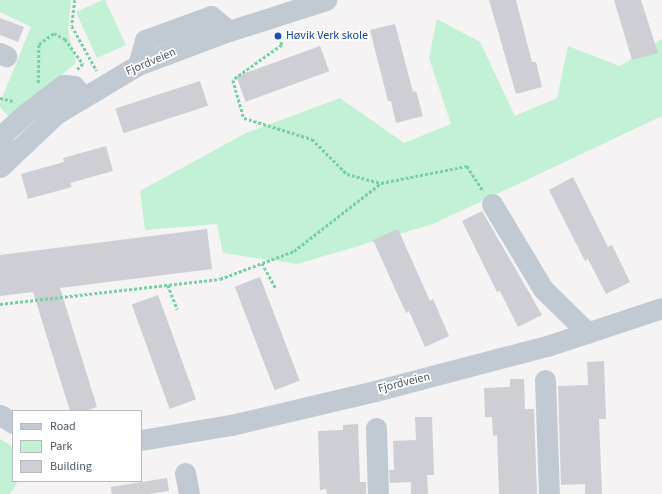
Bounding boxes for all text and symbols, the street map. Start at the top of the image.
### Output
place label: Høvik Verk skole [286,29,368,43]
marker: Høvik Verk skole [273,31,283,41]
street label: Fjordveien [124,45,178,79]
street label: Fjordveien [377,370,431,396]
legend [12,410,142,482]
text: Road [50,418,76,435]
text: Park [50,438,72,455]
text: Building [50,458,92,475]

